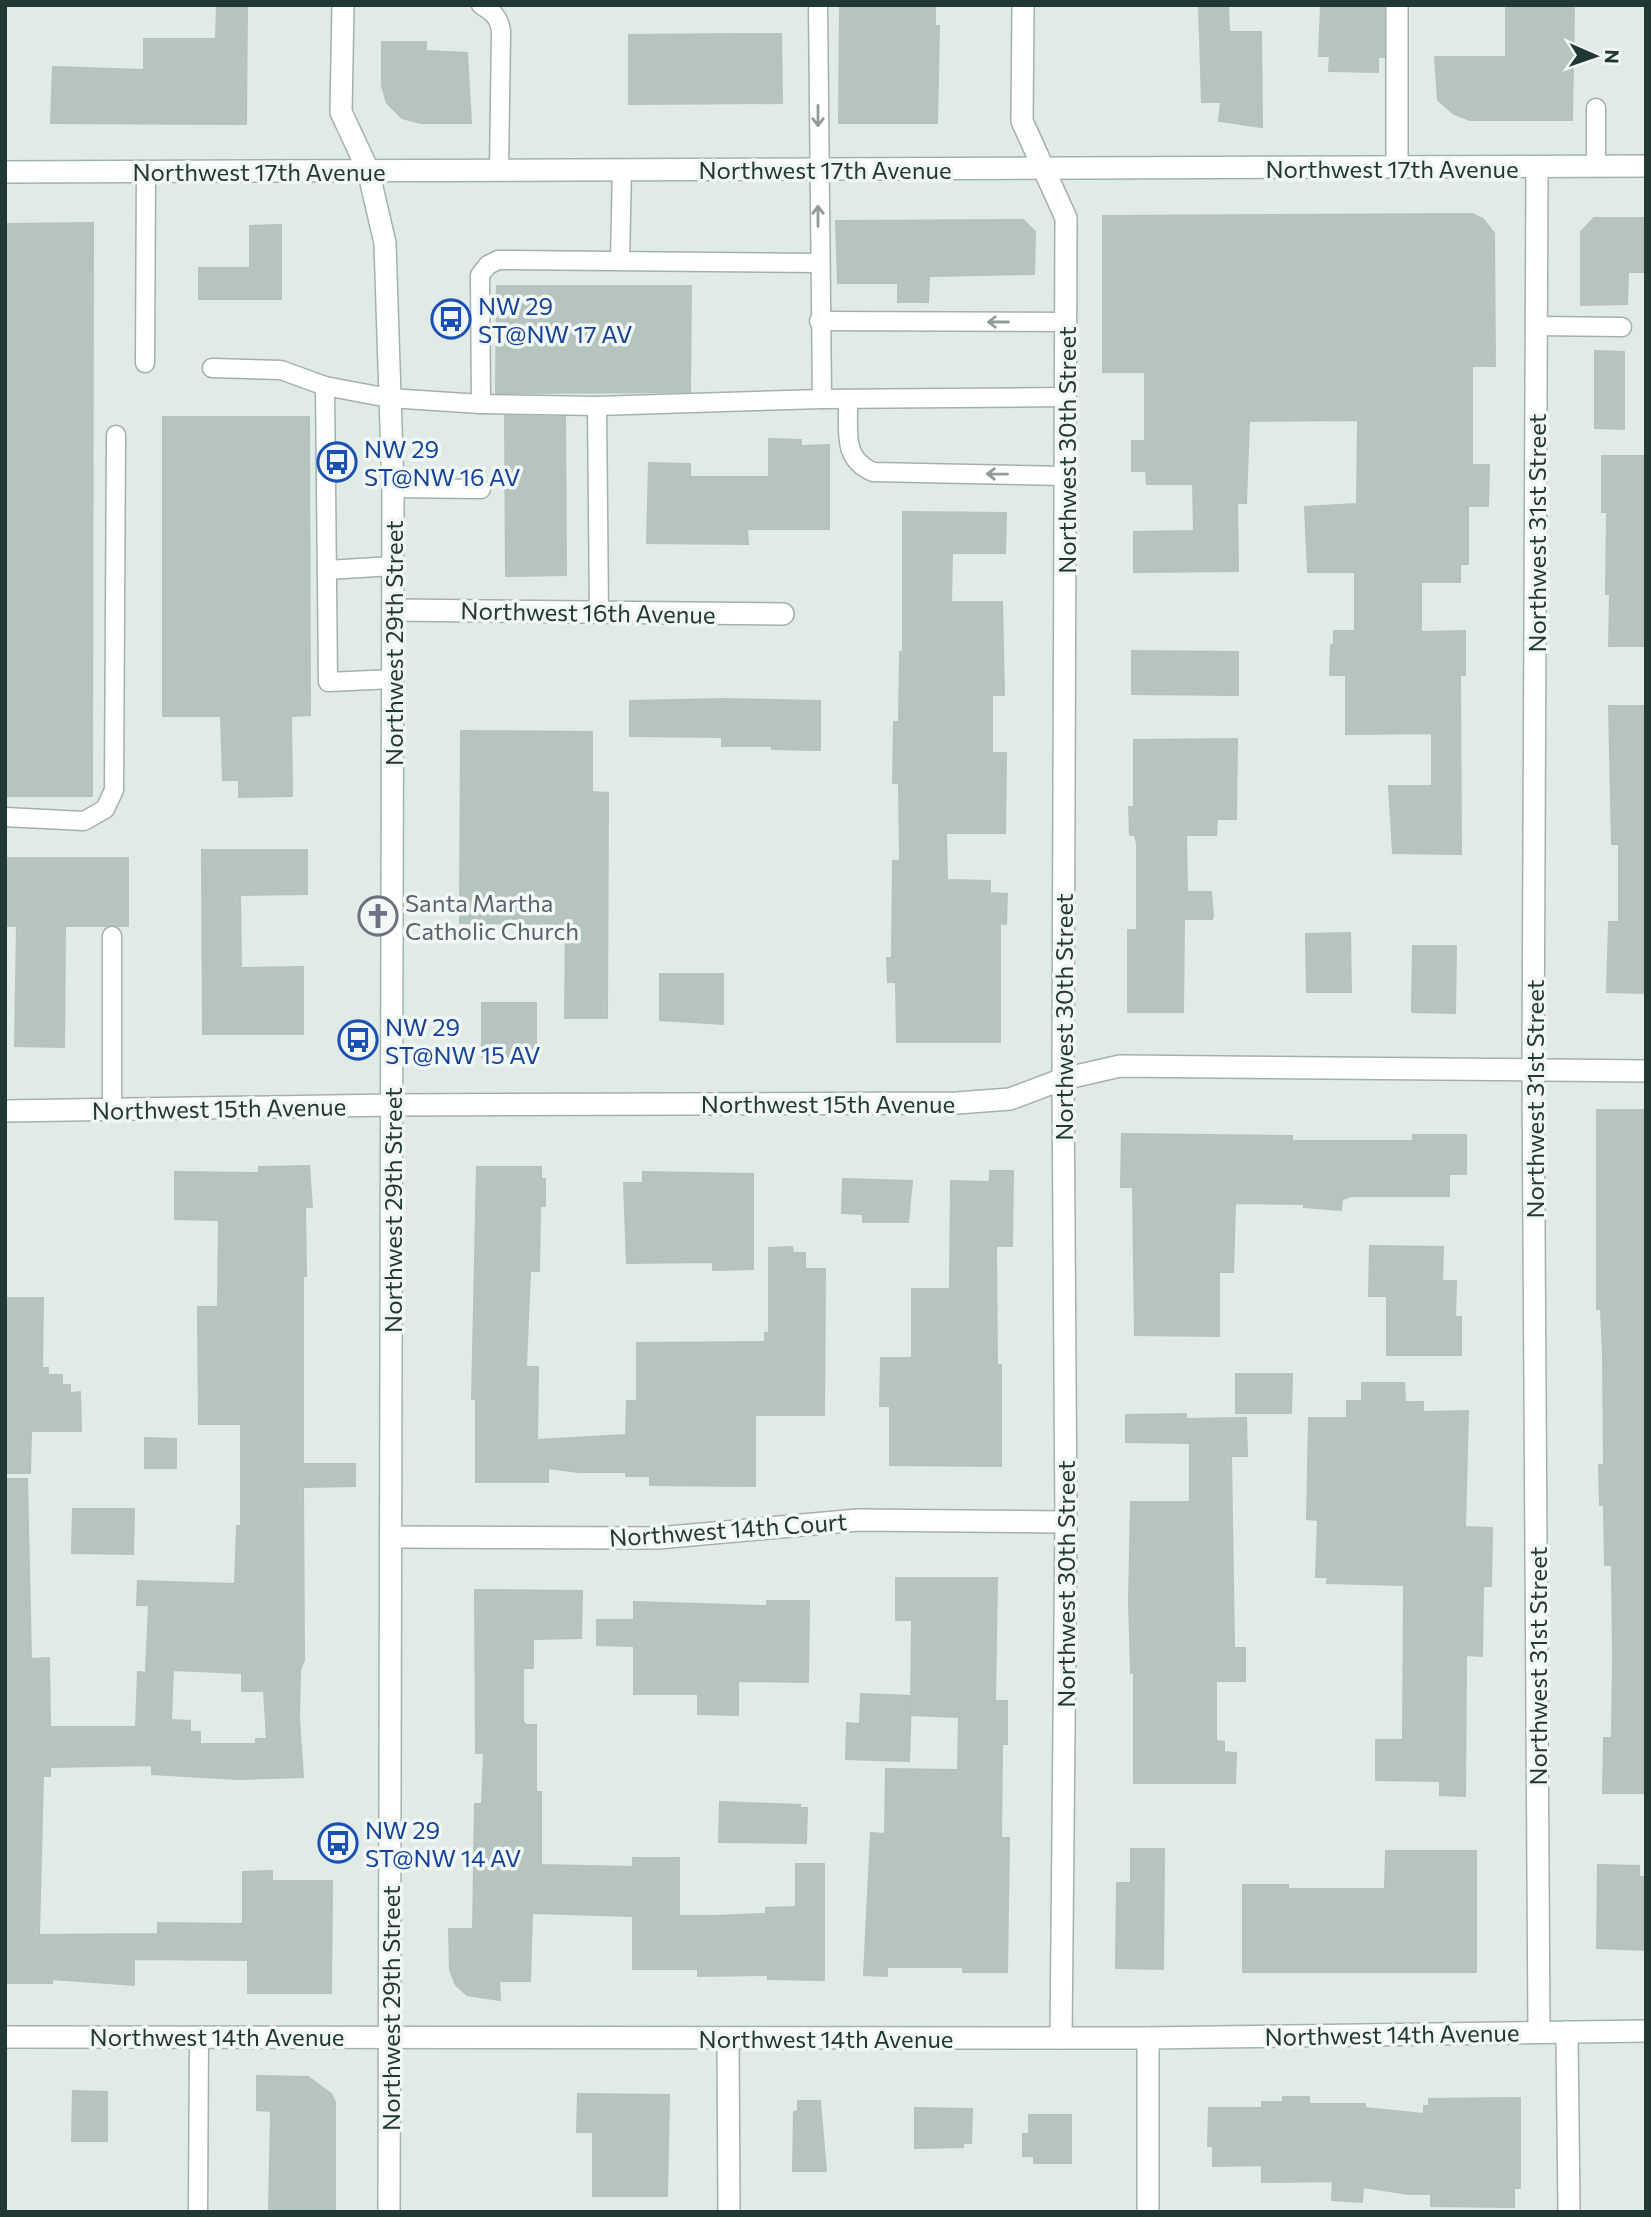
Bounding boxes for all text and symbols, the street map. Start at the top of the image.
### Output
north arrow [1560,21,1630,91]
text: N [1601,49,1624,64]
one-way arrow [811,104,825,127]
street label: Northwest 17th Avenue [1265,154,1519,183]
street label: Northwest 17th Avenue [698,155,952,184]
street label: Northwest 17th Avenue [132,157,386,186]
one-way arrow [811,204,825,227]
place label: NW 29 ST@NW 17 AV [478,291,632,348]
bus stop icon: NW 29 ST@NW 17 AV [430,298,472,340]
one-way arrow [987,315,1010,329]
street label: Northwest 30th Street [1052,326,1081,574]
street label: Northwest 31st Street [1522,413,1551,653]
place label: NW 29 ST@NW 16 AV [364,434,520,491]
bus stop icon: NW 29 ST@NW 16 AV [316,441,358,483]
one-way arrow [986,468,1009,481]
street label: Northwest 29th Street [379,520,408,766]
street label: Northwest 16th Avenue [460,595,716,629]
place label: Santa Martha Catholic Church [405,888,579,945]
street label: Northwest 30th Street [1049,893,1078,1141]
church icon: Santa Martha Catholic Church [357,895,399,937]
street label: Northwest 31st Street [1520,979,1549,1219]
place label: NW 29 ST@NW 15 AV [385,1012,541,1069]
bus stop icon: NW 29 ST@NW 15 AV [337,1019,379,1061]
street label: Northwest 29th Street [378,1087,407,1333]
street label: Northwest 15th Avenue [701,1089,955,1118]
street label: Northwest 15th Avenue [92,1091,346,1125]
street label: Northwest 30th Street [1051,1460,1080,1708]
street label: Northwest 14th Court [608,1506,848,1552]
street label: Northwest 31st Street [1523,1546,1552,1786]
place label: NW 29 ST@NW 14 AV [365,1815,521,1872]
bus stop icon: NW 29 ST@NW 14 AV [317,1822,359,1864]
street label: Northwest 29th Street [376,1885,405,2131]
street label: Northwest 14th Avenue [1264,2017,1520,2051]
street label: Northwest 14th Avenue [90,2022,344,2051]
street label: Northwest 14th Avenue [699,2024,953,2053]

